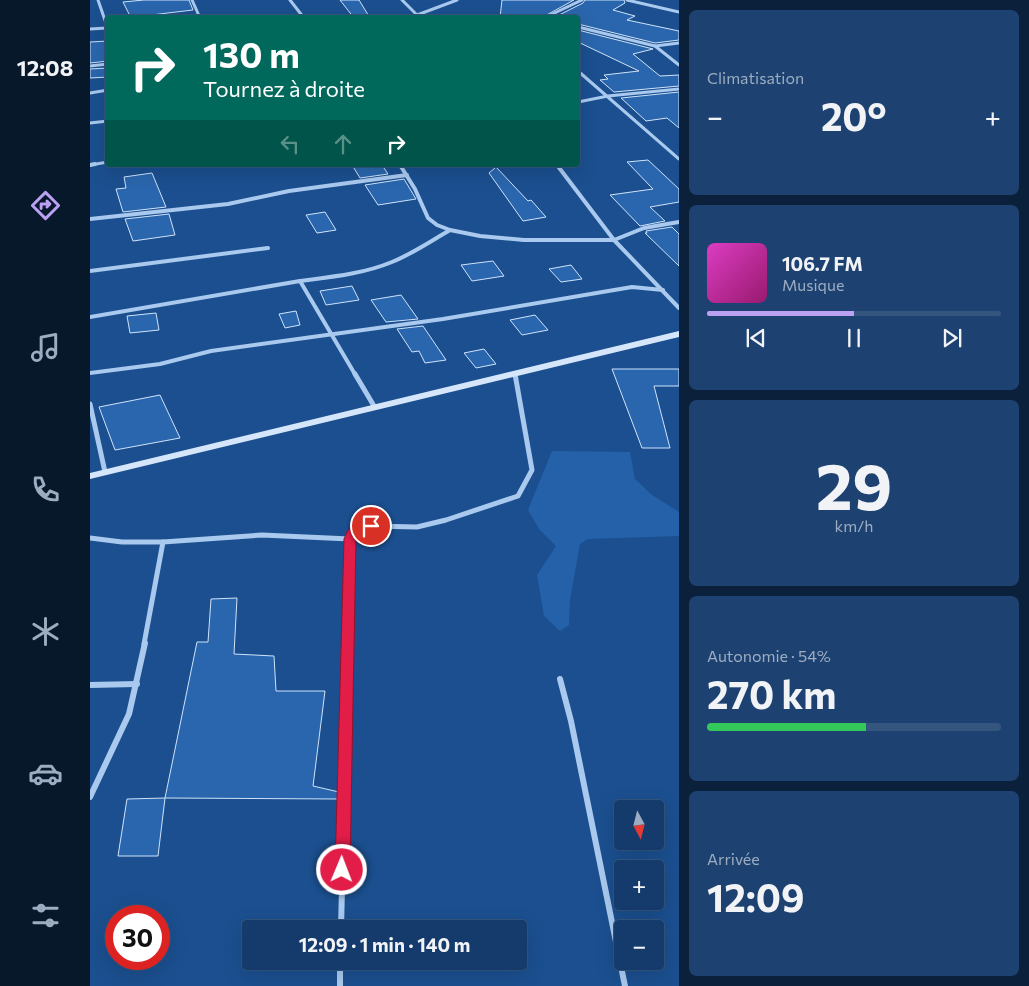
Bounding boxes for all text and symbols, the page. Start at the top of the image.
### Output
text: 130 m [203,32,300,75]
icon: right [120,35,185,100]
text: 12:08 [17,54,73,81]
text: Climatisation [707,68,804,87]
text: Tournez à droite [203,75,365,102]
text: 20° [821,92,887,139]
text: − [707,99,723,133]
text: + [985,99,1001,133]
icon: left [276,130,304,158]
icon: ahead [329,130,357,158]
icon: right [382,130,410,158]
icon: directions [28,188,63,223]
text: 106.7 FM [782,252,863,275]
text: Musique [782,275,844,294]
icon: previous [742,324,770,352]
icon: pause [840,324,868,352]
icon: next [938,324,966,352]
icon: music [28,330,63,365]
text: 29 [816,444,892,523]
icon: phone [28,472,63,507]
pin [350,505,392,547]
icon: arrive [357,512,385,540]
text: km/h [835,516,873,535]
icon: climate [28,614,63,649]
text: Autonomie · 54% [707,646,831,665]
text: 270 km [707,670,837,717]
icon: car [28,756,63,791]
north arrow [614,800,664,850]
map controls [614,800,664,970]
position arrow [315,843,367,895]
text: Arrivée [707,849,760,868]
button: + [614,860,664,910]
text: 12:09 [707,873,805,920]
icon: filters [28,898,63,933]
speed limit sign: 30 [105,905,170,970]
button: − [614,920,664,970]
text: 12:09 · 1 min · 140 m [299,933,470,956]

